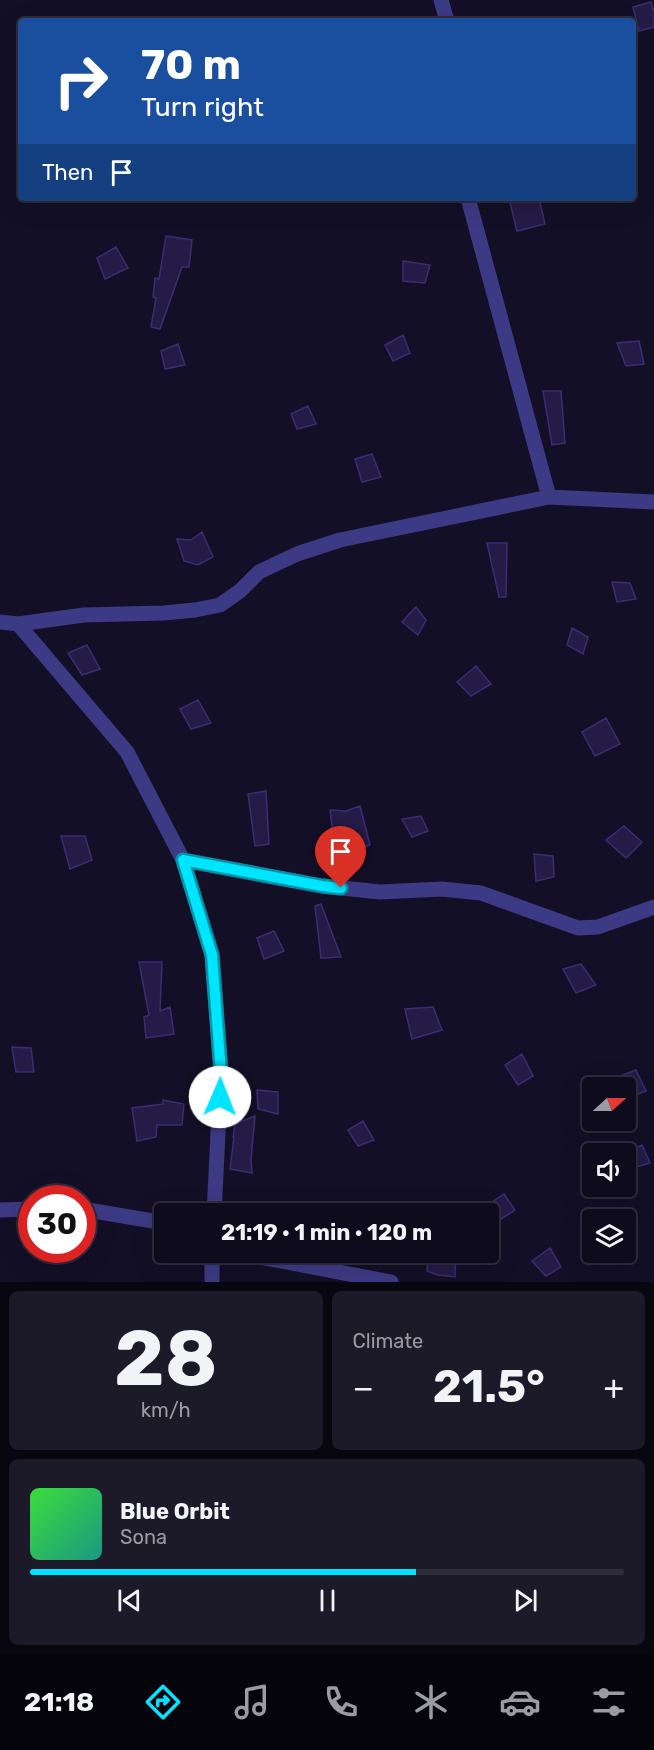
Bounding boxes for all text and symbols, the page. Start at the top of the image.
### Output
text: 70 m [141,40,241,90]
icon: right [42,42,120,120]
text: Turn right [141,91,264,123]
icon: arrive [105,156,138,189]
text: Then [42,159,93,186]
pin [315,826,366,888]
icon: arrive [324,835,357,868]
position arrow [188,1065,252,1129]
north arrow [582,1077,636,1131]
map controls [582,1077,636,1263]
button: sound [582,1143,636,1197]
speed limit sign: 30 [18,1185,96,1263]
button: layers [582,1209,636,1263]
text: 21:19 · 1 min · 120 m [221,1219,432,1246]
text: 28 [114,1312,218,1405]
text: Climate [353,1329,423,1353]
text: 21.5° [433,1360,545,1413]
text: − [353,1368,374,1407]
text: + [603,1368,624,1407]
text: km/h [141,1398,191,1422]
text: Blue Orbit [120,1498,230,1525]
text: Sona [120,1525,167,1549]
icon: previous [113,1584,146,1617]
icon: pause [311,1584,344,1617]
icon: next [509,1584,542,1617]
icon: directions [142,1681,184,1723]
icon: music [231,1681,273,1723]
icon: phone [320,1681,362,1723]
icon: climate [410,1681,452,1723]
icon: car [499,1681,541,1723]
icon: filters [588,1681,630,1723]
text: 21:18 [24,1686,94,1718]

